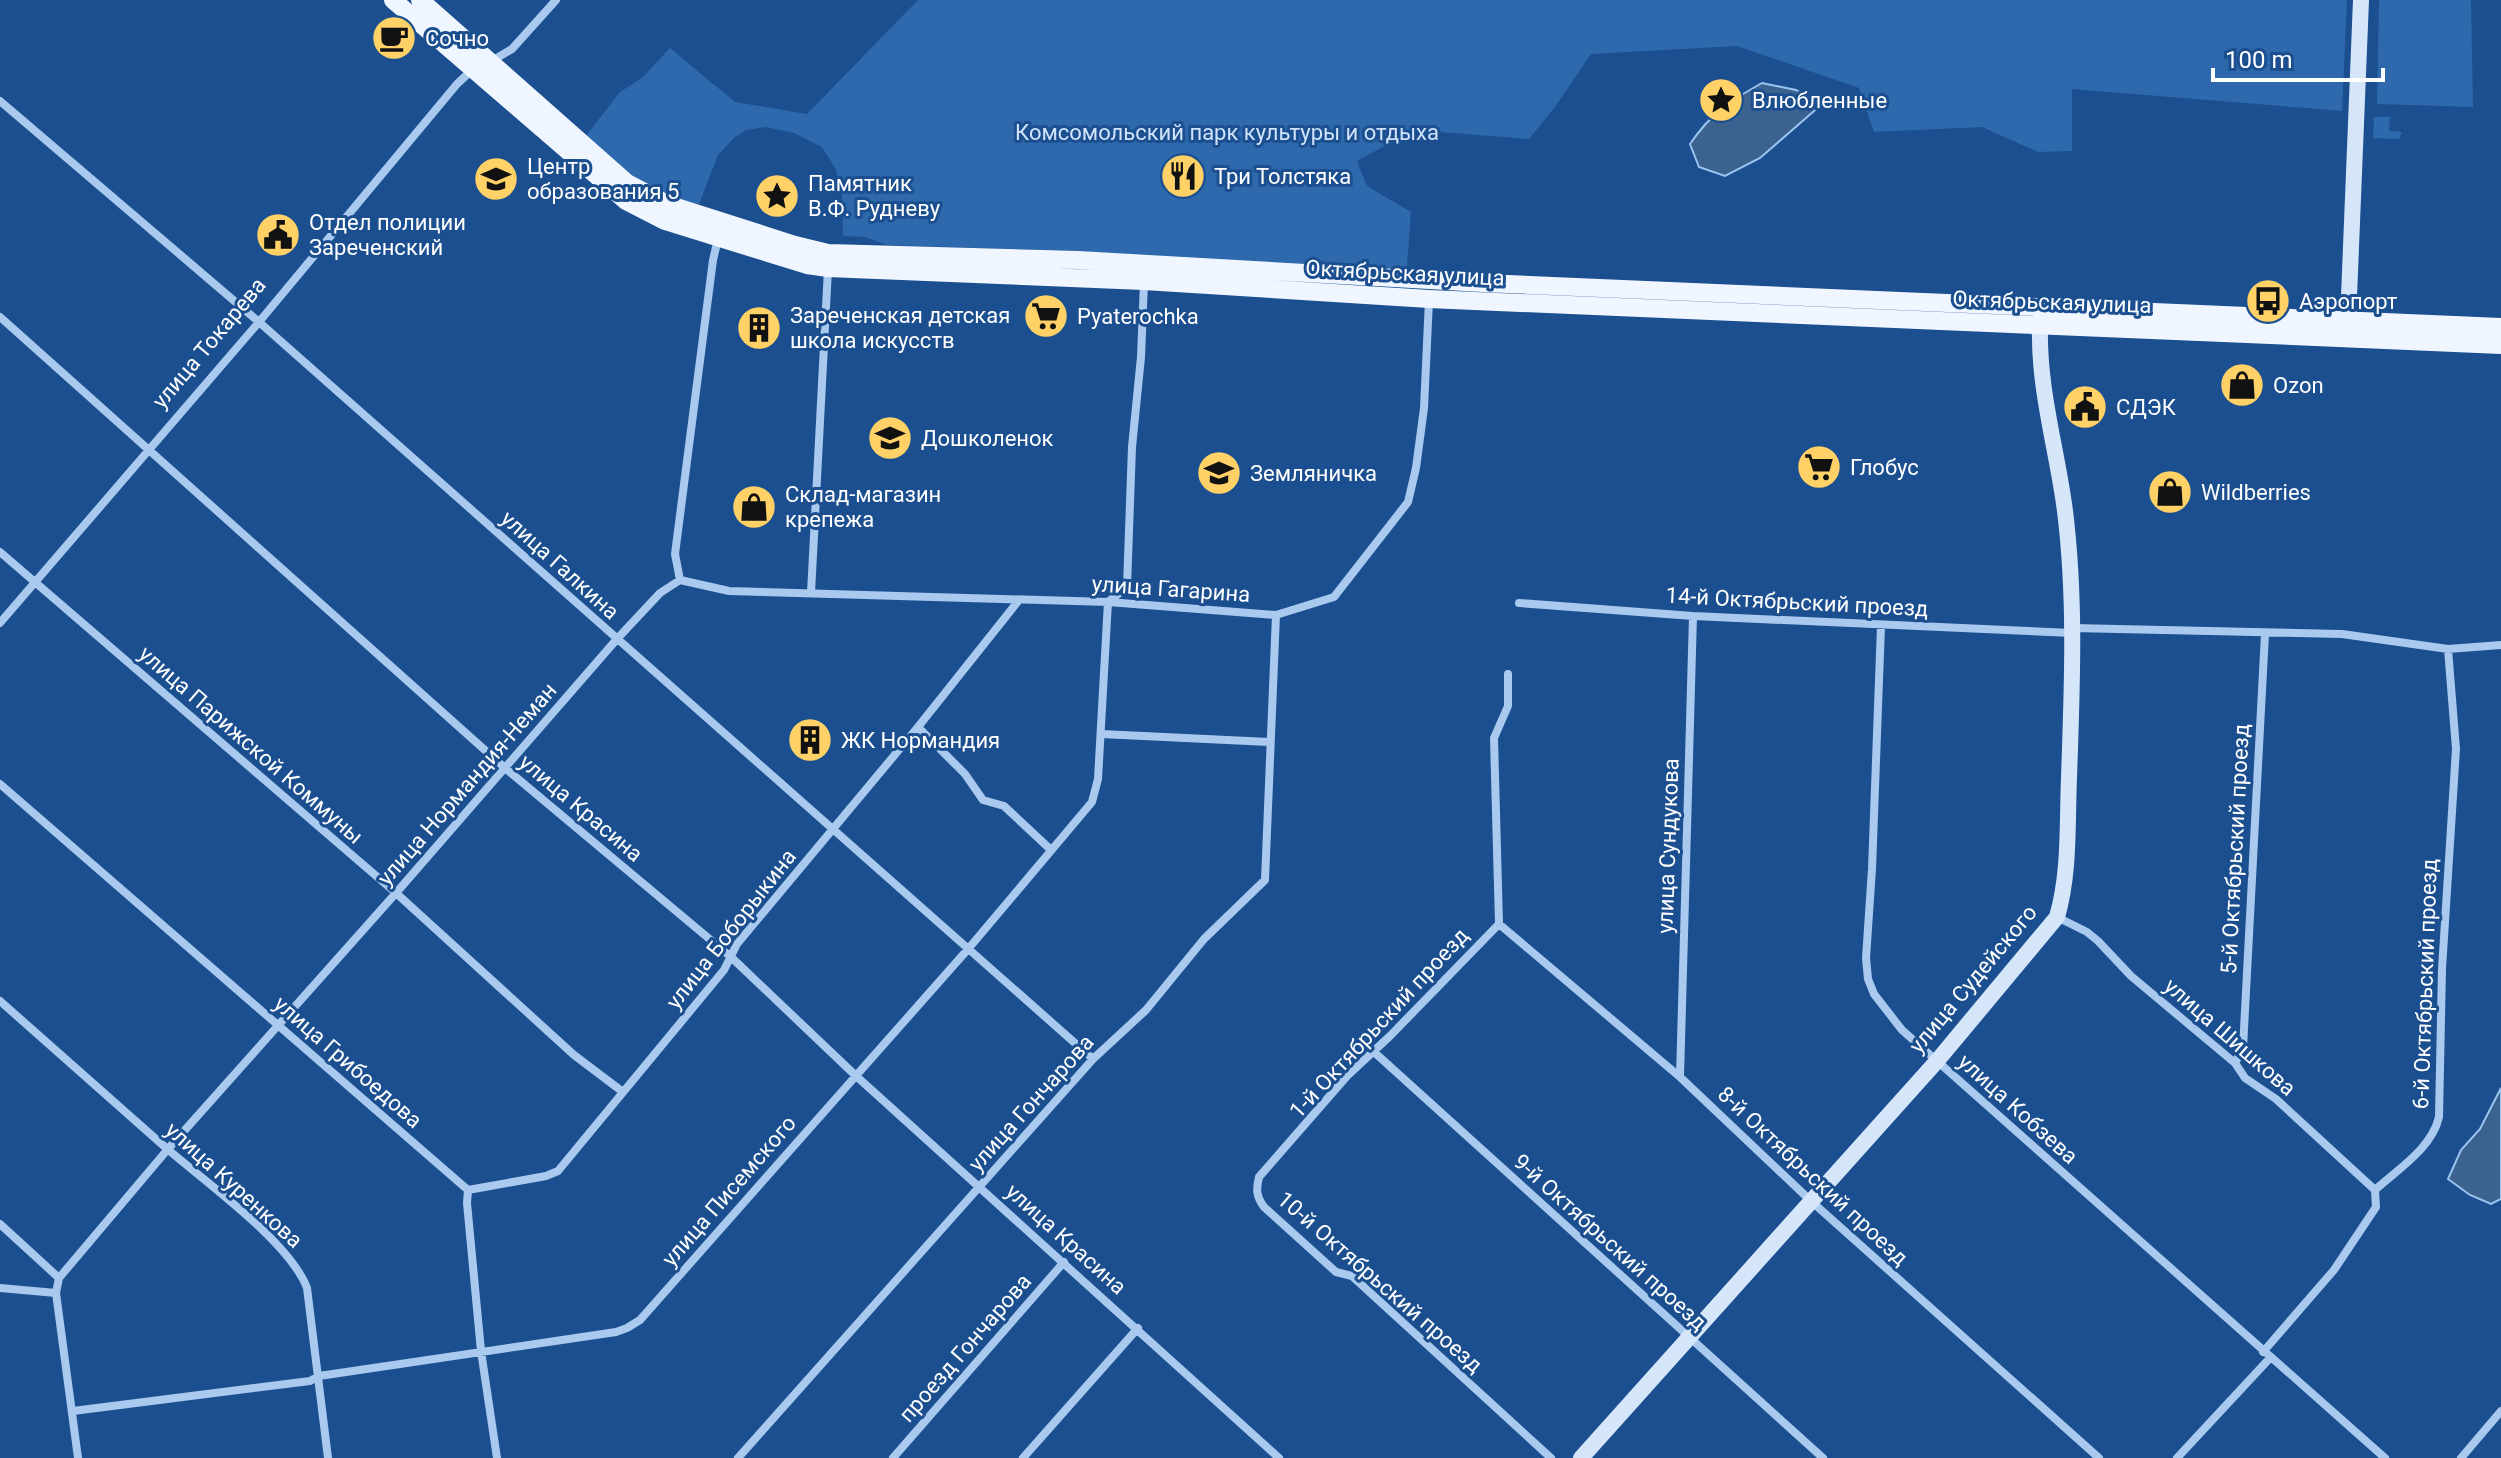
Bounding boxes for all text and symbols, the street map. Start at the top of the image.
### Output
cafe icon: Сочно [370,14,418,62]
place label: Сочно [425,26,489,51]
scale bar [2213,32,2383,82]
text: 100 m [2225,46,2292,74]
place icon: Влюбленные [1697,76,1745,124]
place label: Влюбленные [1752,88,1887,113]
park label: Комсомольский парк культуры и отдыха [1015,120,1439,145]
restaurant icon: Три Толстяка [1159,152,1207,200]
place label: Центр образования 5 [527,154,679,204]
school or university icon: Центр образования 5 [472,155,520,203]
place label: Три Толстяка [1214,164,1351,189]
place label: Памятник В.Ф. Рудневу [808,171,941,221]
place icon: Памятник В.Ф. Рудневу [753,172,801,220]
place label: Отдел полиции Зареченский [309,210,466,260]
public building icon: Отдел полиции Зареченский [254,211,302,259]
street label: Октябрьская улица [1305,255,1505,291]
street label: улица Токарева [147,273,271,413]
bus stop icon: Аэропорт [2244,277,2292,325]
street label: Октябрьская улица [1952,286,2152,318]
place label: Аэропорт [2299,289,2398,314]
supermarket icon: Pyaterochka [1022,292,1070,340]
place label: Зареченская детская школа искусств [790,303,1010,353]
building icon: Зареченская детская школа искусств [735,304,783,352]
place label: Pyaterochka [1077,304,1199,329]
shop icon: Ozon [2218,361,2266,409]
place label: Ozon [2273,373,2324,398]
public building icon: СДЭК [2061,383,2109,431]
place label: СДЭК [2116,395,2177,420]
school or university icon: Дошколенок [866,414,914,462]
place label: Дошколенок [921,426,1054,451]
supermarket icon: Глобус [1795,443,1843,491]
school or university icon: Земляничка [1195,449,1243,497]
place label: Глобус [1850,455,1919,480]
place label: Земляничка [1250,461,1377,486]
shop icon: Wildberries [2146,468,2194,516]
place label: Wildberries [2201,480,2311,505]
place label: Склад-магазин крепежа [785,482,941,532]
shop icon: Склад-магазин крепежа [730,483,778,531]
street label: улица Галкина [496,506,624,624]
street label: улица Гагарина [1091,571,1251,607]
street label: 14-й Октябрьский проезд [1665,583,1929,621]
street label: улица Парижской Коммуны [134,641,368,849]
street label: улица Нормандия-Неман [372,678,562,890]
building icon: ЖК Нормандия [786,716,834,764]
street label: 5-й Октябрьский проезд [2216,723,2254,975]
place label: ЖК Нормандия [841,728,1000,753]
street label: улица Красина [514,749,648,867]
street label: улица Сундукова [1652,758,1684,934]
street label: улица Боборыкина [661,844,801,1014]
street label: 6-й Октябрьский проезд [2408,858,2442,1110]
street label: улица Судейского [1904,900,2042,1058]
street label: 1-й Октябрьский проезд [1284,923,1474,1123]
street label: улица Шишкова [2159,973,2301,1101]
street label: улица Грибоедова [269,991,427,1133]
street label: улица Гончарова [963,1030,1099,1176]
street label: улица Кобзева [1953,1049,2083,1169]
street label: 8-й Октябрьский проезд [1713,1081,1913,1271]
street label: улица Писемского [657,1111,801,1271]
street label: улица Куренкова [160,1117,308,1253]
street label: 9-й Октябрьский проезд [1509,1149,1711,1335]
street label: улица Красина [1001,1179,1131,1299]
street label: 10-й Октябрьский проезд [1273,1186,1487,1378]
street label: проезд Гончарова [894,1269,1036,1427]

